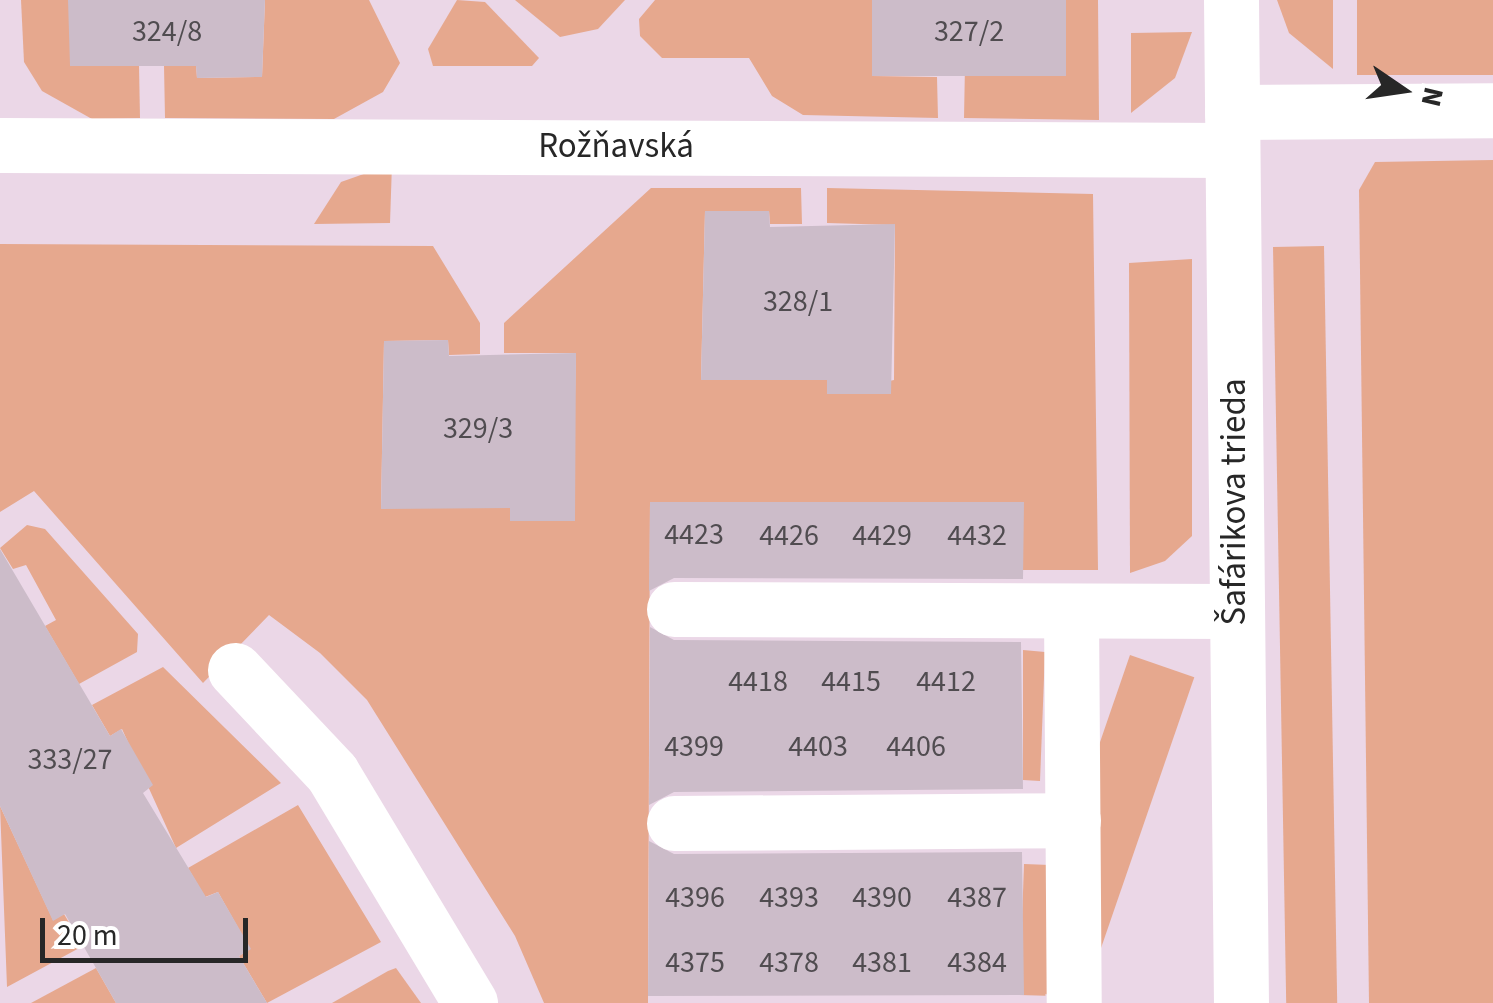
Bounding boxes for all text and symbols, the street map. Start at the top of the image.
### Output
house number: 324/8 [132,14,202,50]
house number: 327/2 [934,14,1004,50]
north arrow [1353,40,1453,140]
text: N [1411,83,1454,110]
street label: Rožňavská [538,125,694,167]
house number: 328/1 [763,284,833,320]
street label: Šafárikova trieda [1213,378,1255,626]
house number: 329/3 [443,411,513,447]
house number: 4423 [664,517,724,553]
house number: 4426 [759,518,819,554]
house number: 4429 [852,518,912,554]
house number: 4432 [947,518,1007,554]
house number: 4418 [728,664,788,700]
house number: 4415 [821,664,881,700]
house number: 4412 [916,664,976,700]
house number: 4399 [664,729,724,765]
house number: 4403 [788,729,848,765]
house number: 4406 [886,729,946,765]
house number: 333/27 [27,742,113,778]
house number: 4396 [665,880,725,916]
house number: 4393 [759,880,819,916]
house number: 4390 [852,880,912,916]
house number: 4387 [947,880,1007,916]
scale bar [45,898,252,960]
text: 20 m [57,914,118,957]
house number: 4375 [665,945,725,981]
house number: 4378 [759,945,819,981]
house number: 4381 [852,945,912,981]
house number: 4384 [947,945,1007,981]

